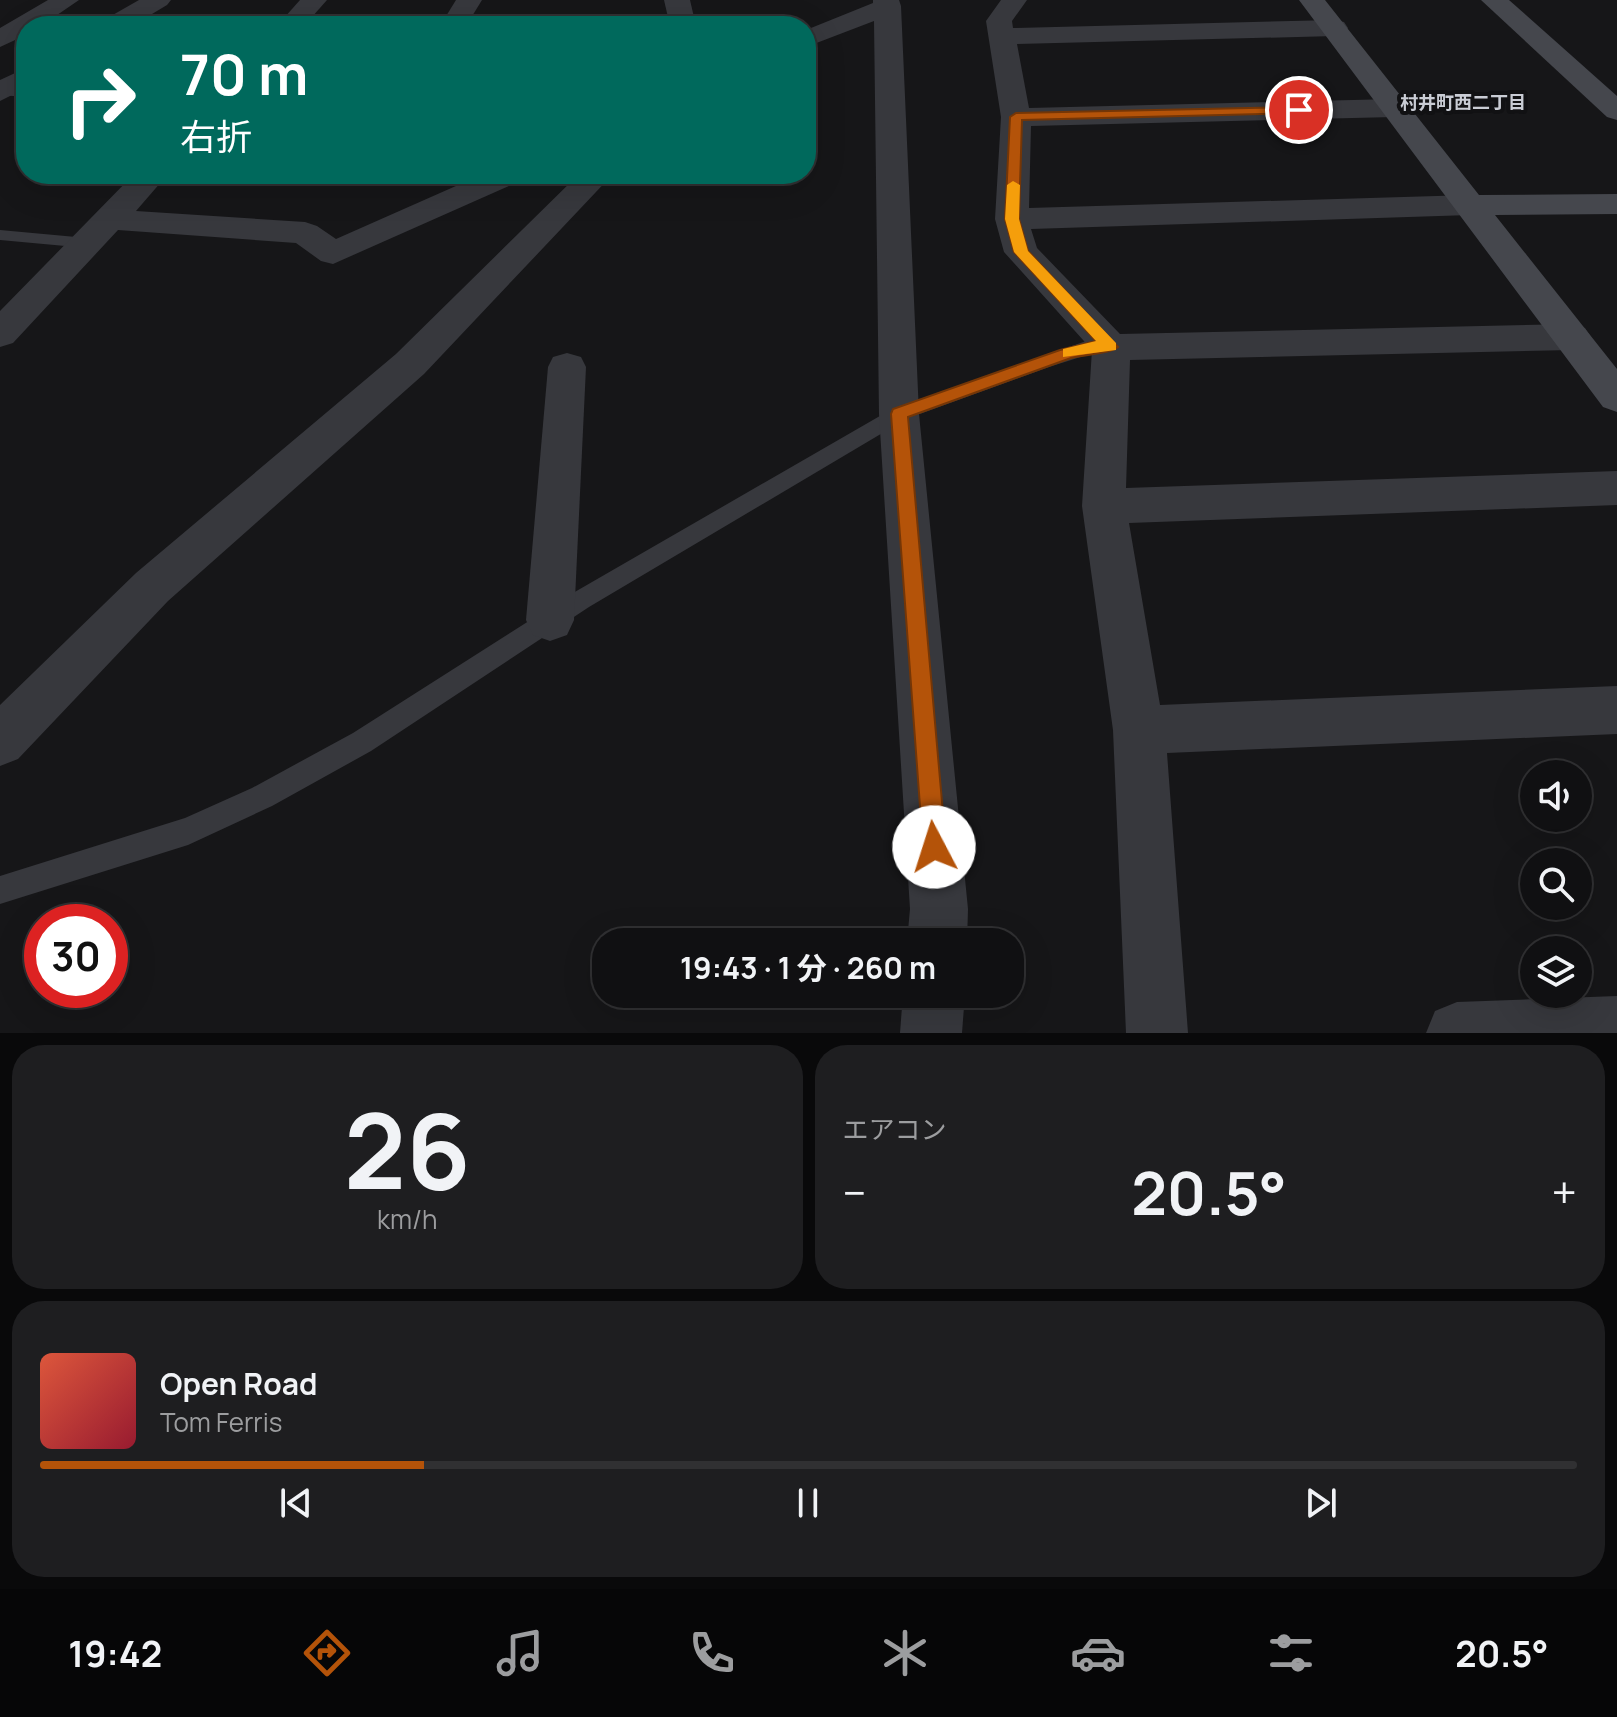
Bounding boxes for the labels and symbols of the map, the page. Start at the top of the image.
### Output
pin [1265,76,1333,144]
district label: 村井町西二丁目 [1400,90,1526,114]
position arrow [892,805,976,889]
speed limit sign: 30 [24,904,128,1008]

